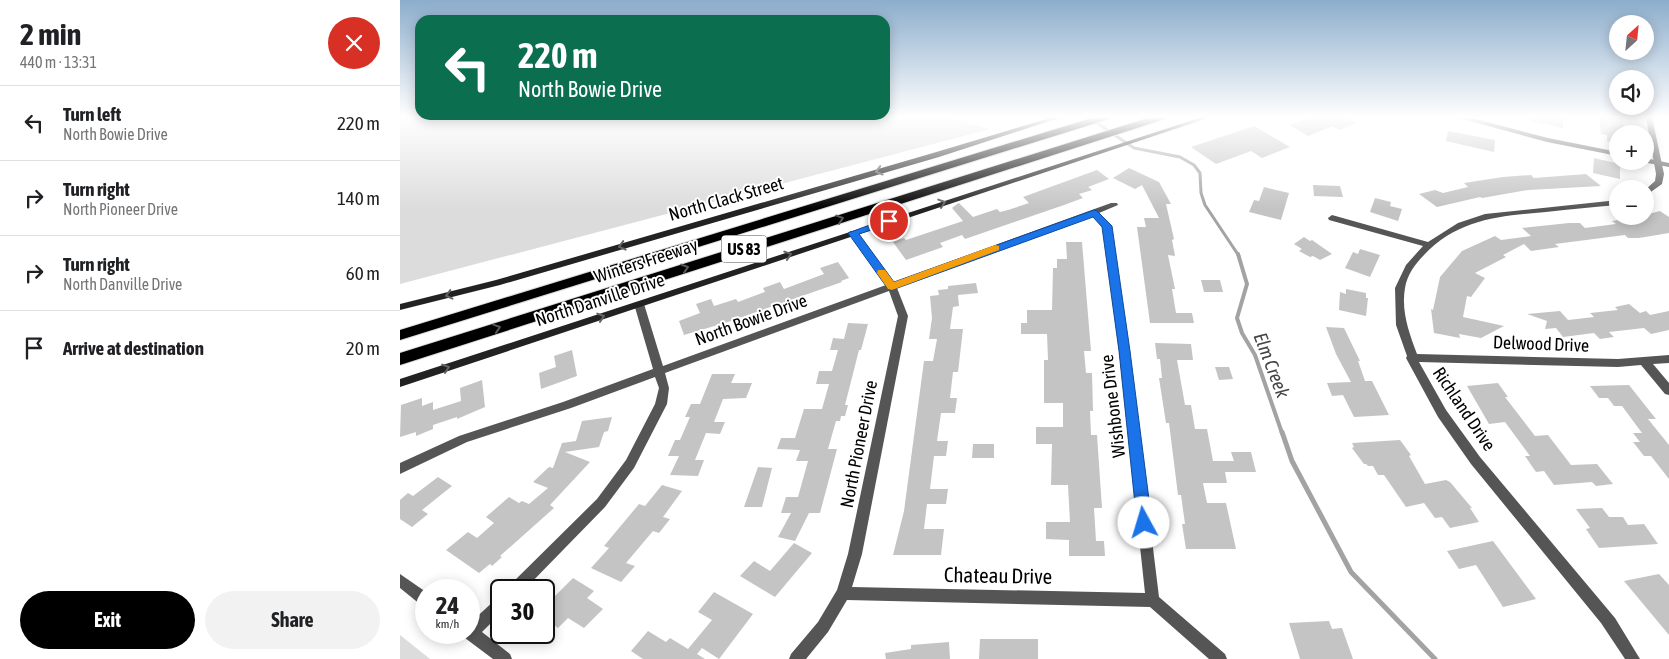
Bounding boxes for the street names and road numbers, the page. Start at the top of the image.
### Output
street label: North Clack Street [666,172,786,225]
street label: Winters Freeway [591,234,700,287]
road number: US 83 [722,235,766,262]
street label: North Danville Drive [533,269,667,330]
street label: North Bowie Drive [692,290,810,350]
street label: Delwood Drive [1493,331,1589,356]
street label: Wishbone Drive [1096,353,1129,459]
street label: Richland Drive [1429,363,1500,455]
street label: North Pioneer Drive [836,378,881,509]
street label: Chateau Drive [944,562,1052,588]

